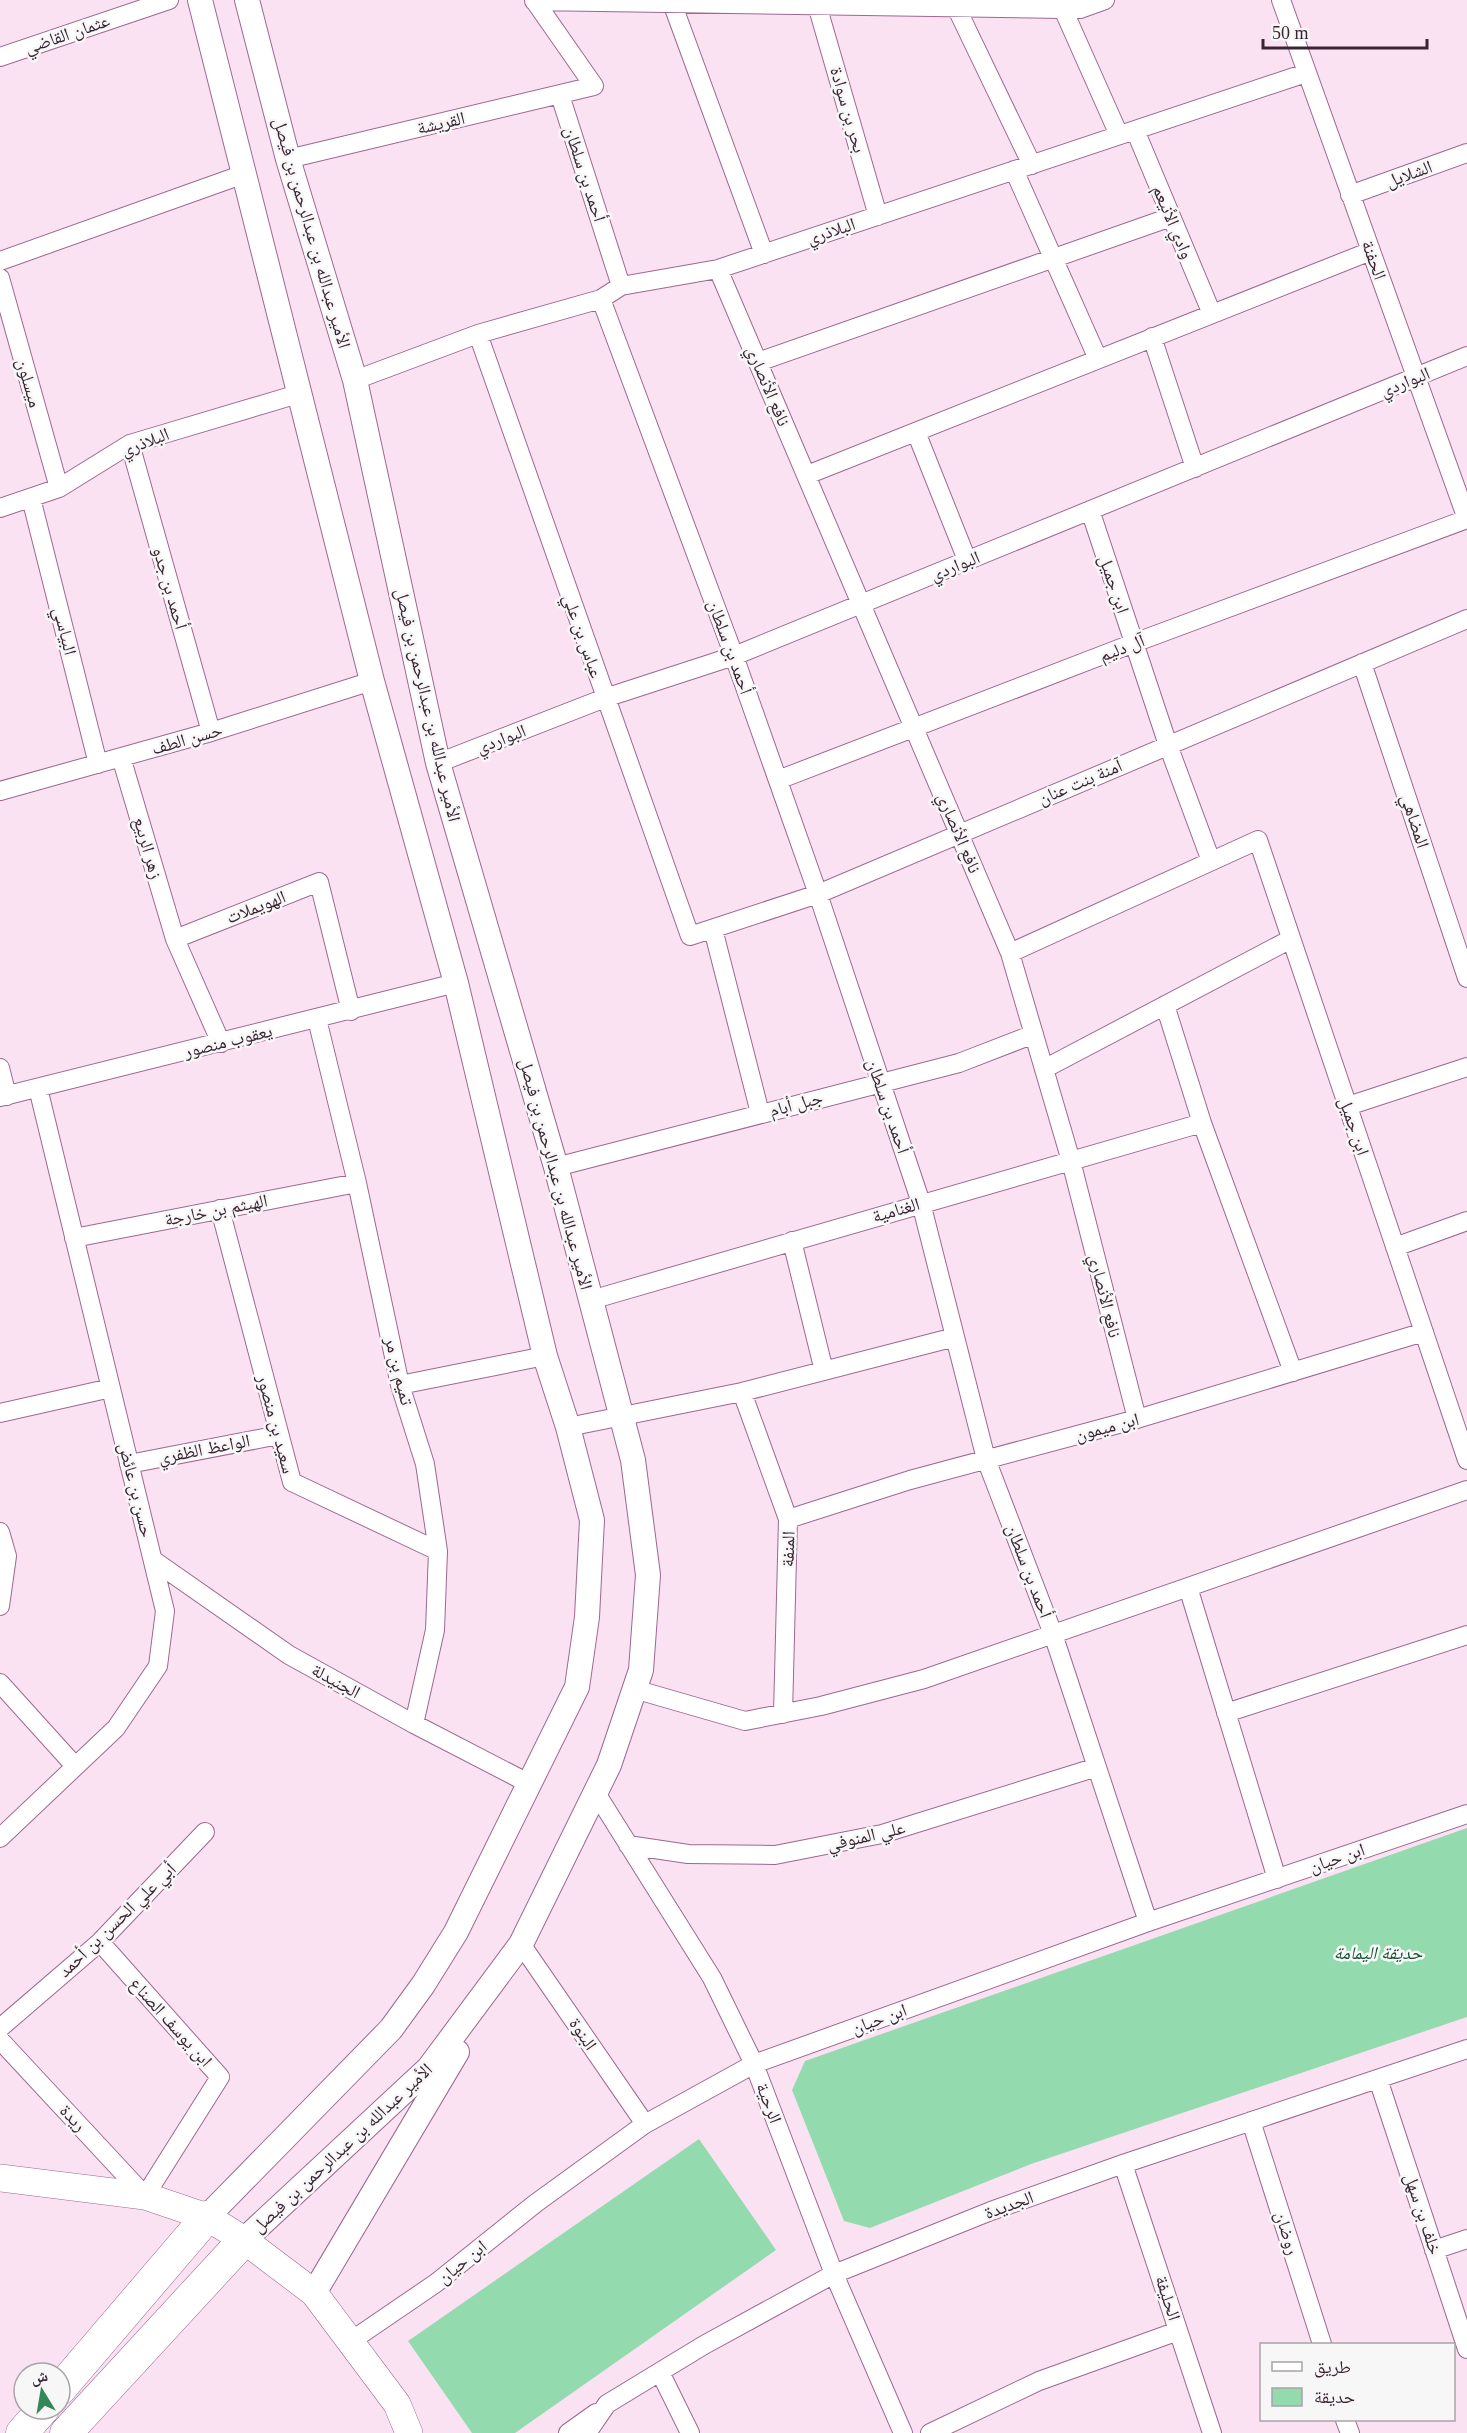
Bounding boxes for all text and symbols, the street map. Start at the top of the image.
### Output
street label: عثمان القاضي [22,10,114,62]
scale bar [1263,12,1426,50]
text: 50 m [1272,23,1309,43]
street label: بحر بن سوادة [825,65,870,155]
street label: القريشة [415,108,467,139]
street label: الأمير عبدالله بن عبدالرحمن بن فيصل [269,115,355,351]
street label: أحمد بن سلطان [559,124,610,224]
street label: الشلايل [1383,156,1435,193]
street label: وادي الأنيعم [1144,182,1197,263]
street label: البلاذري [804,214,859,253]
street label: الحفنة [1358,238,1390,282]
street label: نافع الأنصاري [738,343,794,431]
street label: ميسلون [12,356,46,410]
street label: البواردي [1377,363,1434,405]
street label: البلاذري [118,424,174,465]
street label: أحمد بن جدو [148,544,192,632]
street label: البواردي [927,547,984,589]
street label: ابن جميل [1094,552,1133,616]
street label: الأمير عبدالله بن عبدالرحمن بن فيصل [390,586,465,824]
street label: عباس بن علي [555,591,607,682]
street label: أحمد بن سلطان [703,597,757,697]
street label: البياسي [45,605,81,658]
street label: آل دليم [1097,630,1149,668]
street label: حسن الطف [149,719,225,760]
street label: البواردي [473,720,530,762]
street label: آمنة بنت عنان [1035,755,1126,810]
street label: نافع الأنصاري [929,790,985,878]
street label: المضاهي [1393,791,1433,852]
street label: زهر الربيع [128,815,166,882]
street label: الهويملات [224,887,289,928]
street label: يعقوب منصور [181,1020,274,1062]
street label: الأمير عبدالله بن عبدالرحمن بن فيصل [514,1056,597,1292]
street label: أحمد بن سلطان [862,1056,914,1156]
street label: جبل أبام [767,1087,825,1123]
street label: ابن جميل [1334,1094,1373,1158]
street label: الهيثم بن خارجة [163,1190,270,1232]
street label: الغنامية [870,1194,922,1227]
street label: نافع الأنصاري [1081,1252,1125,1341]
street label: تميم بن مر [379,1334,417,1408]
street label: سعيد بن منصور [252,1371,299,1476]
street label: ابن ميمون [1073,1409,1141,1446]
street label: الواعظ الظفري [156,1430,252,1472]
street label: حسن بن عائض [114,1441,157,1540]
street label: أحمد بن سلطان [1001,1521,1057,1621]
street label: المنفة [777,1531,799,1567]
street label: الجنيدلة [308,1660,364,1703]
street label: علي المنوفي [825,1817,908,1859]
street label: ابن حيان [1307,1839,1368,1878]
street label: أبي علي الحسن بن أحمد [54,1858,183,1984]
park label: حديقة اليمامة [1334,1943,1423,1963]
street label: ابن يوسف الصناع [125,1973,216,2071]
street label: ابن حيان [849,2000,910,2039]
street label: البنوة [565,2014,601,2054]
street label: الأمير عبدالله بن عبدالرحمن بن فيصل [248,2059,437,2238]
street label: الرحية [752,2080,786,2126]
street label: ريدة [56,2101,90,2136]
street label: خلف بن سهل [1399,2171,1446,2258]
street label: الجديدة [982,2187,1036,2223]
street label: روضان [1270,2209,1303,2258]
street label: ابن حيان [433,2236,491,2289]
street label: الحليفة [1151,2273,1185,2323]
legend [1260,2343,1455,2421]
text: طريق [1314,2357,1351,2378]
north arrow [12,2361,72,2421]
text: ش [29,2367,49,2388]
text: حديقة [1314,2387,1355,2407]

